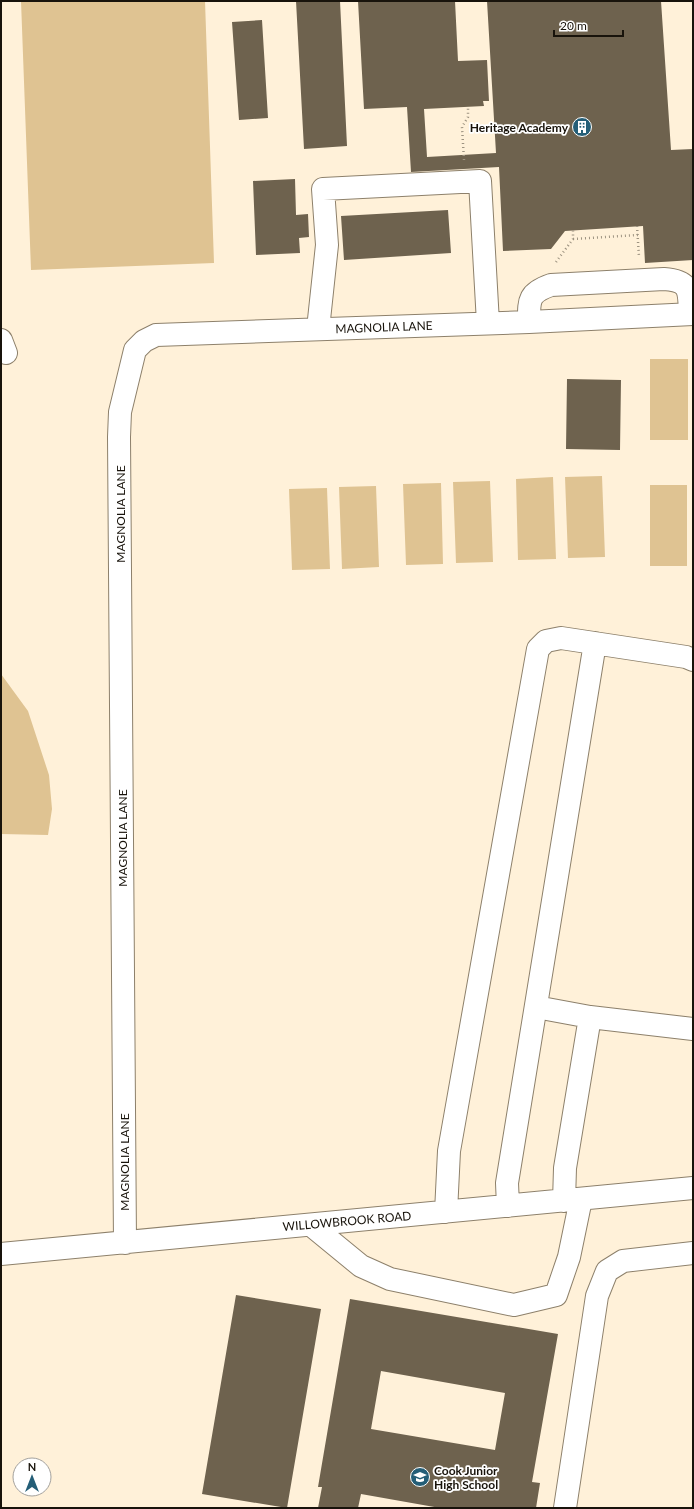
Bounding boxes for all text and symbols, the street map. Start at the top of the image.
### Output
scale bar [554,12,623,38]
text: 20 m [560,18,587,33]
building icon: Heritage Academy [571,116,593,138]
place label: Heritage Academy [470,120,569,135]
street label: MAGNOLIA LANE [335,318,433,336]
street label: MAGNOLIA LANE [113,465,128,563]
street label: MAGNOLIA LANE [115,789,130,887]
street label: MAGNOLIA LANE [117,1113,132,1211]
street label: WILLOWBROOK ROAD [282,1208,412,1234]
north arrow [12,1457,52,1497]
text: N [28,1460,36,1473]
place label: Cook Junior High School [434,1463,498,1492]
school or university icon: Cook Junior High School [409,1466,431,1488]

